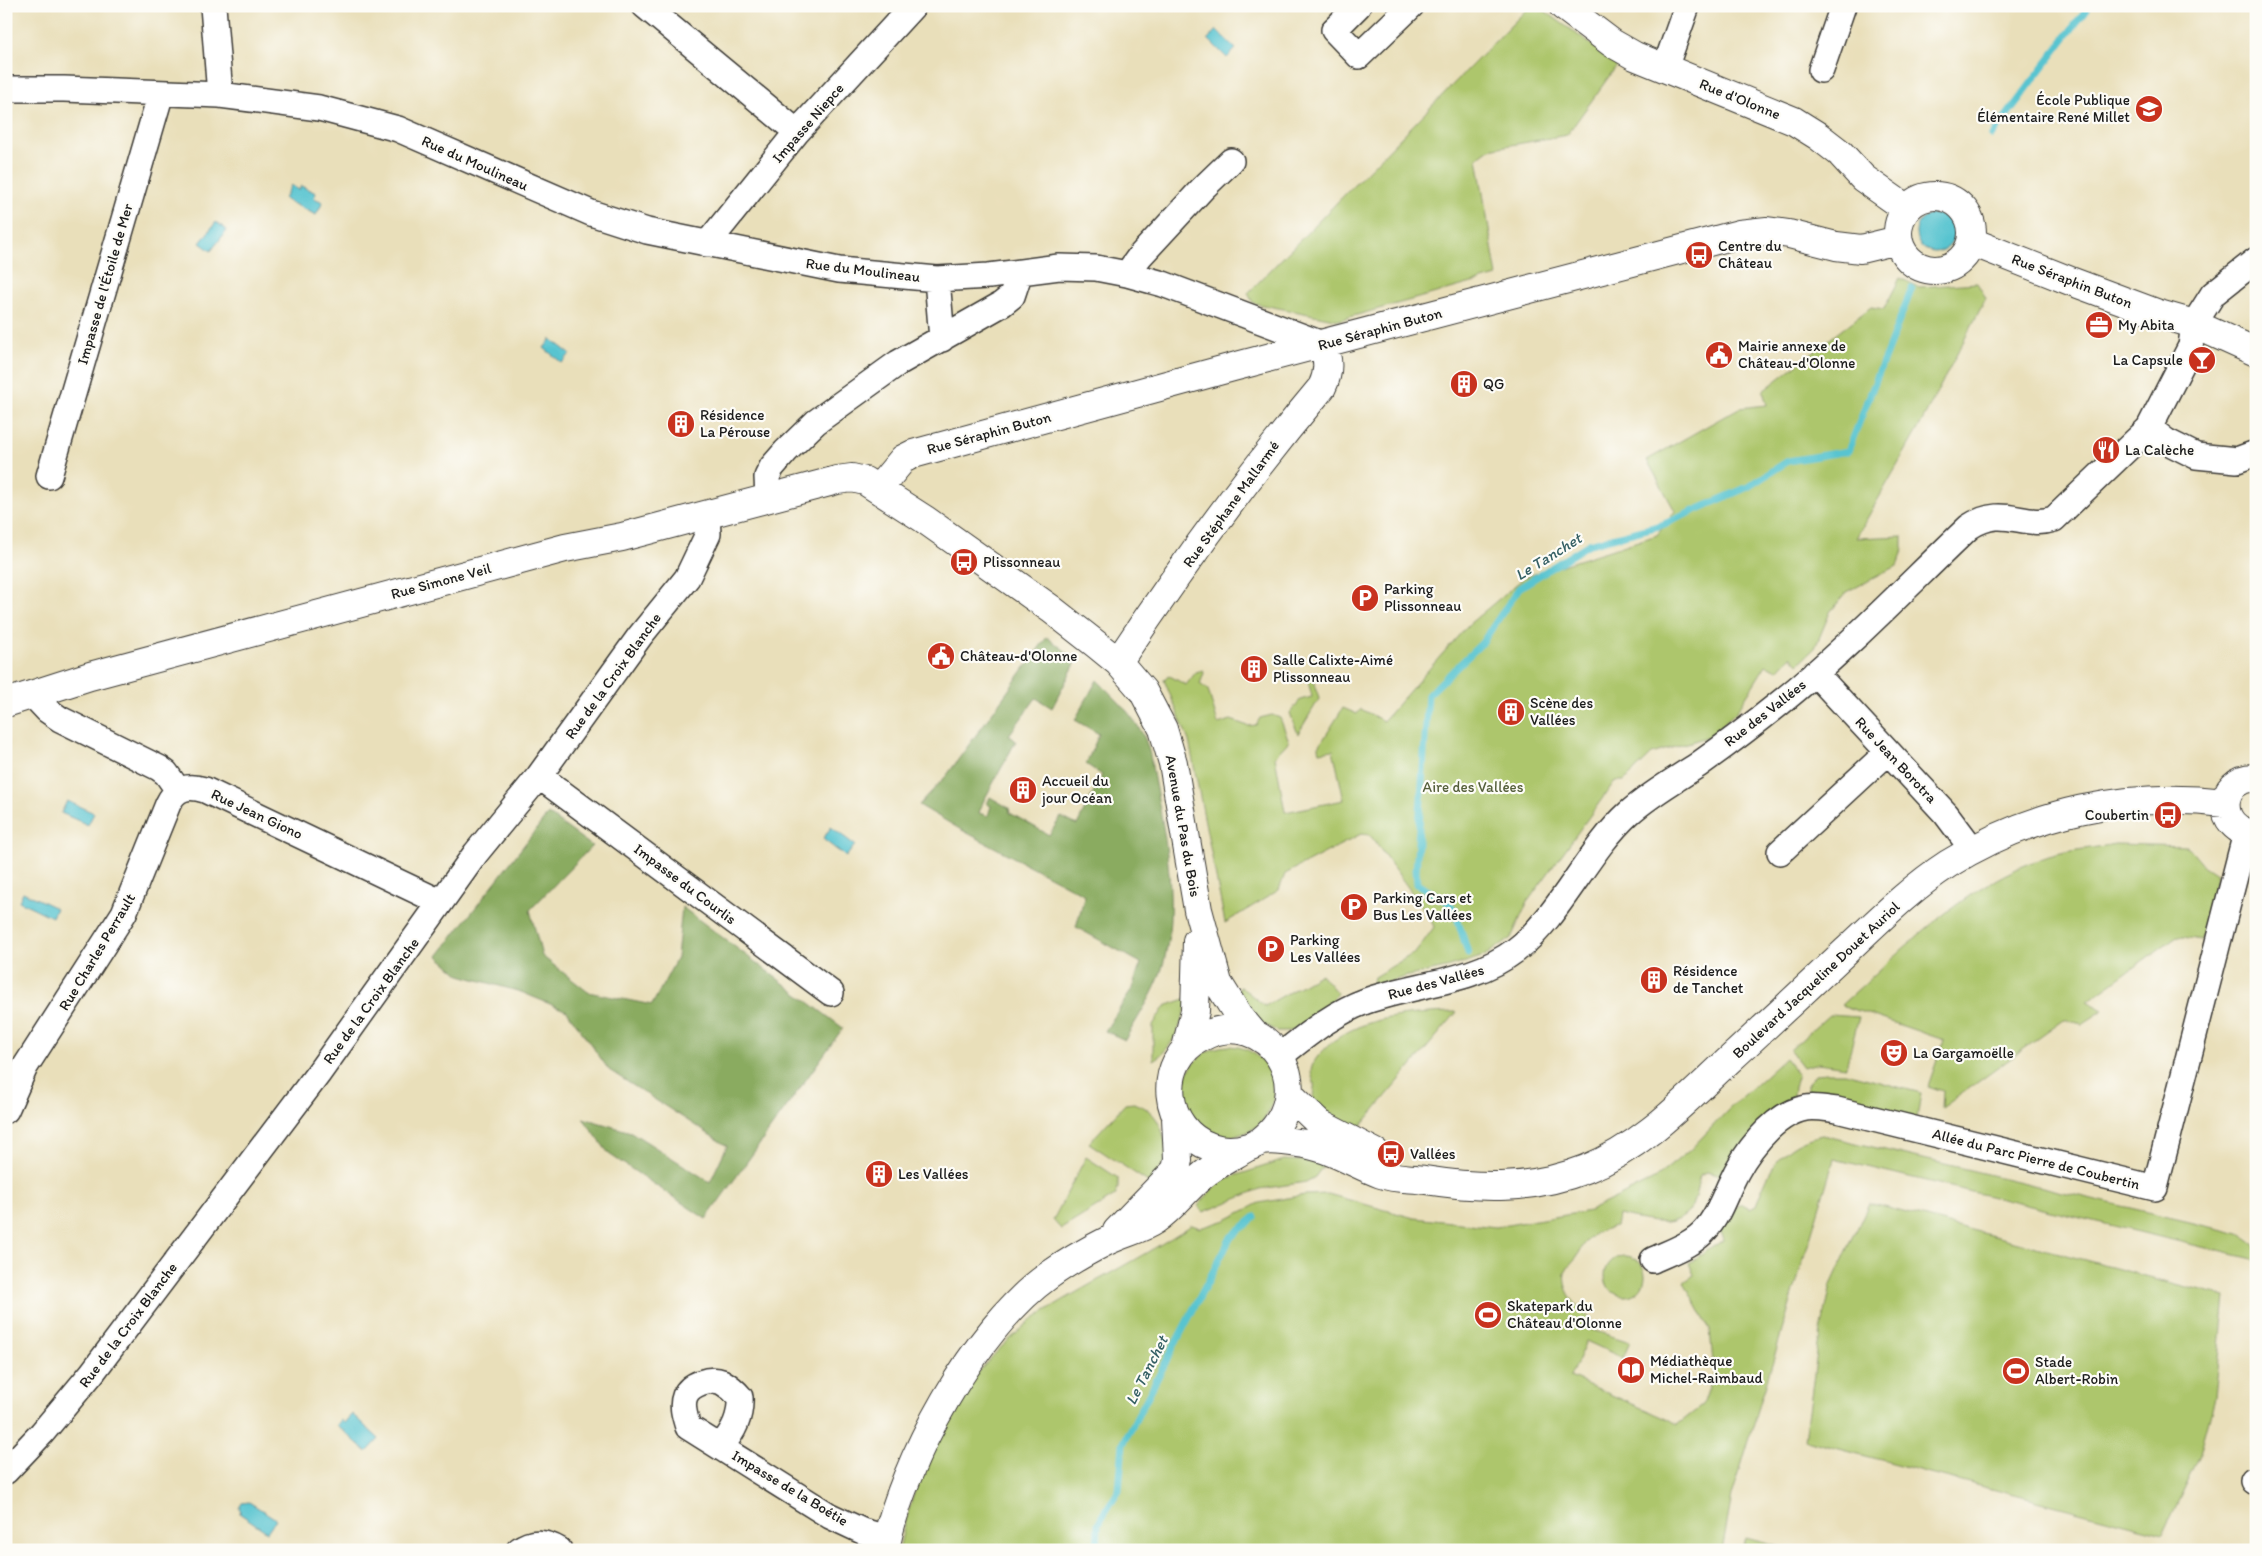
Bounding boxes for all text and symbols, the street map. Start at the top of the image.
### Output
street label: Rue d'Olonne [1697,75,1783,123]
street label: Impasse Niepce [768,79,848,167]
place label: École Publique Élémentaire René Millet [1977,91,2130,126]
school or university icon: École Publique Élémentaire René Millet [2134,94,2164,124]
street label: Rue du Moulineau [419,131,532,195]
street label: Impasse de l'Étoile de Mer [73,201,137,367]
place label: Centre du Château [1718,237,1783,272]
bus stop icon: Centre du Château [1684,240,1714,270]
street label: Rue Séraphin Buton [2009,250,2135,312]
street label: Rue du Moulineau [805,254,922,286]
street label: Rue Séraphin Buton [1316,304,1445,354]
office icon: My Abita [2084,310,2114,340]
place label: My Abita [2118,316,2175,334]
place label: Mairie annexe de Château-d'Olonne [1738,337,1855,372]
public building icon: Mairie annexe de Château-d'Olonne [1704,340,1734,370]
bar icon: La Capsule [2187,345,2217,375]
place label: La Capsule [2113,351,2183,369]
building icon: QG [1449,369,1479,399]
place label: QG [1483,375,1504,393]
place label: Résidence La Pérouse [700,406,770,441]
street label: Rue Séraphin Buton [925,408,1054,458]
building icon: Résidence La Pérouse [666,409,696,439]
restaurant icon: La Calèche [2091,435,2121,465]
street label: Rue Stéphane Mallarmé [1179,437,1283,571]
place label: La Calèche [2125,441,2194,459]
water label: Le Tanchet [1512,528,1587,584]
bus stop icon: Plissonneau [949,547,979,577]
place label: Plissonneau [983,553,1060,571]
street label: Rue Simone Veil [389,559,494,603]
place label: Parking Plissonneau [1384,580,1461,615]
parking icon: Parking Plissonneau [1350,583,1380,613]
street label: Rue de la Croix Blanche [561,609,665,743]
public building icon: Château-d'Olonne [926,641,956,671]
place label: Château-d'Olonne [960,647,1077,665]
place label: Salle Calixte-Aimé Plissonneau [1273,651,1393,686]
building icon: Salle Calixte-Aimé Plissonneau [1239,654,1269,684]
street label: Rue des Vallées [1720,675,1810,751]
place label: Scène des Vallées [1530,694,1593,729]
building icon: Scène des Vallées [1496,697,1526,727]
street label: Rue Jean Borotra [1851,713,1941,807]
street label: Avenue du Pas du Bois [1162,754,1204,899]
place label: Accueil du jour Océan [1041,772,1112,807]
building icon: Accueil du jour Océan [1008,775,1038,805]
park label: Aire des Vallées [1423,778,1524,796]
street label: Rue Jean Giono [208,785,306,843]
bus stop icon: Coubertin [2153,800,2183,830]
place label: Coubertin [2085,806,2150,824]
street label: Impasse du Courlis [630,840,740,928]
place label: Parking Cars et Bus Les Vallées [1373,889,1472,924]
street label: Rue Charles Perrault [55,890,139,1014]
parking icon: Parking Cars et Bus Les Vallées [1339,892,1369,922]
street label: Boulevard Jacqueline Douet Auriol [1729,897,1904,1062]
place label: Parking Les Vallées [1290,931,1361,966]
street label: Rue de la Croix Blanche [319,934,423,1068]
parking icon: Parking Les Vallées [1256,934,1286,964]
street label: Rue des Vallées [1386,960,1486,1003]
place label: Résidence de Tanchet [1673,962,1744,997]
building icon: Résidence de Tanchet [1639,965,1669,995]
theatre icon: La Gargamoëlle [1879,1038,1909,1068]
place label: La Gargamoëlle [1913,1044,2014,1062]
street label: Allée du Parc Pierre de Coubertin [1930,1124,2142,1194]
bus stop icon: Vallées [1376,1139,1406,1169]
place label: Vallées [1410,1145,1456,1163]
building icon: Les Vallées [864,1159,894,1189]
place label: Les Vallées [898,1165,969,1183]
street label: Rue de la Croix Blanche [75,1259,181,1391]
place label: Skatepark du Château d'Olonne [1507,1297,1622,1332]
sports icon: Skatepark du Château d'Olonne [1473,1300,1503,1330]
water label: Le Tanchet [1121,1331,1173,1408]
place label: Médiathèque Michel-Raimbaud [1650,1352,1763,1387]
place label: Stade Albert-Robin [2035,1353,2119,1388]
library icon: Médiathèque Michel-Raimbaud [1616,1355,1646,1385]
sports icon: Stade Albert-Robin [2001,1356,2031,1386]
street label: Impasse de la Boétie [729,1446,851,1530]

